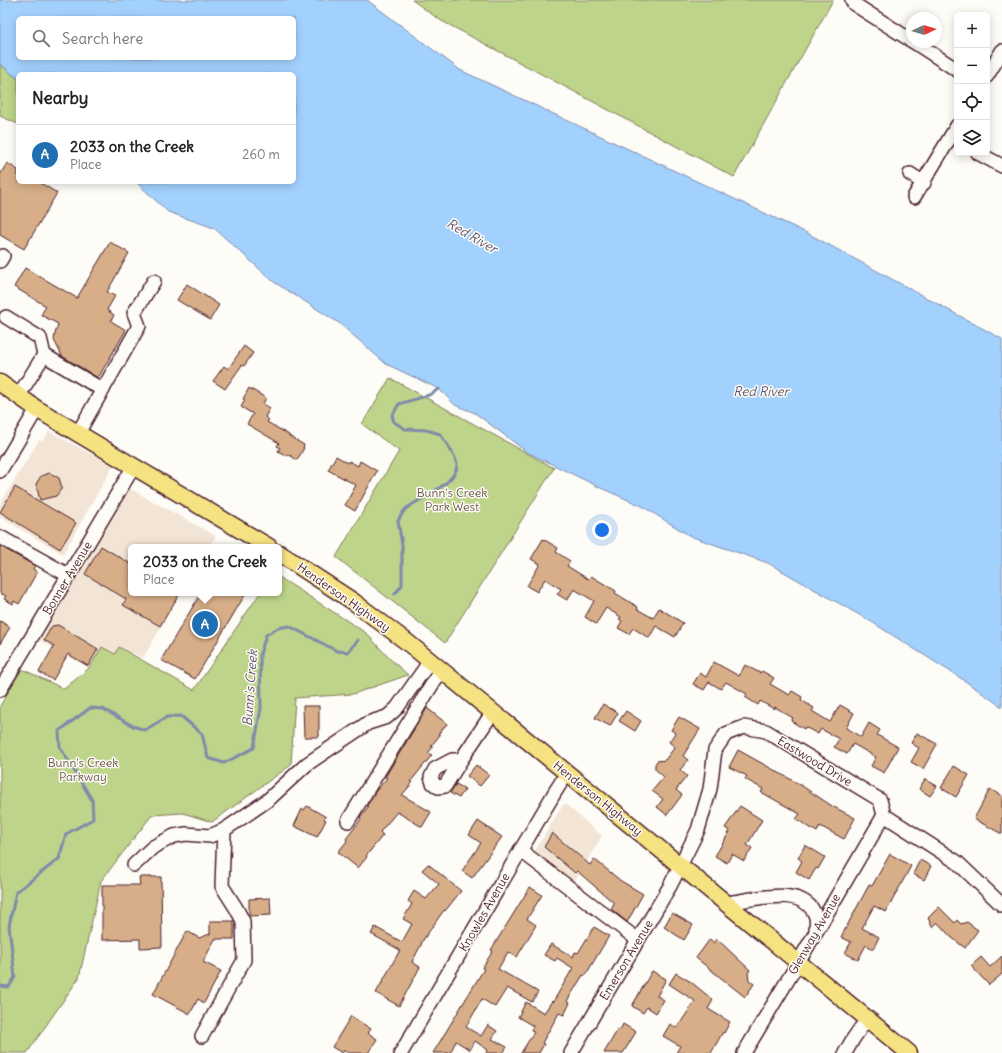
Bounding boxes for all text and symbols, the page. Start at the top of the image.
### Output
north arrow [906,12,942,48]
map controls [954,12,990,156]
button: + [954,12,990,48]
search box [16,16,296,60]
icon: search [30,27,52,49]
text: Search here [62,29,143,48]
button: − [954,48,990,84]
button: locate [954,84,990,120]
text: Nearby [32,87,88,109]
button: layers [954,120,990,156]
text: 2033 on the Creek [70,137,194,156]
text: A [41,146,49,163]
text: 260 m [242,146,280,163]
text: Place [70,156,101,173]
water label: Red River [444,215,502,258]
water label: Red River [733,383,790,400]
park label: Bunn's Creek Park West [417,485,487,514]
your location [592,520,612,540]
street label: Bonner Avenue [39,539,95,617]
popup [128,544,282,596]
text: 2033 on the Creek [143,552,267,571]
street label: Henderson Highway [295,559,393,635]
text: Place [143,571,174,588]
pin: A [192,609,218,639]
water label: Bunn's Creek [239,648,261,727]
street label: Eastwood Drive [775,733,855,789]
park label: Bunn's Creek Parkway [48,755,118,784]
street label: Henderson Highway [550,757,646,839]
street label: Knowles Avenue [455,870,513,954]
street label: Glenway Avenue [785,891,843,977]
street label: Emerson Avenue [596,917,656,1003]

